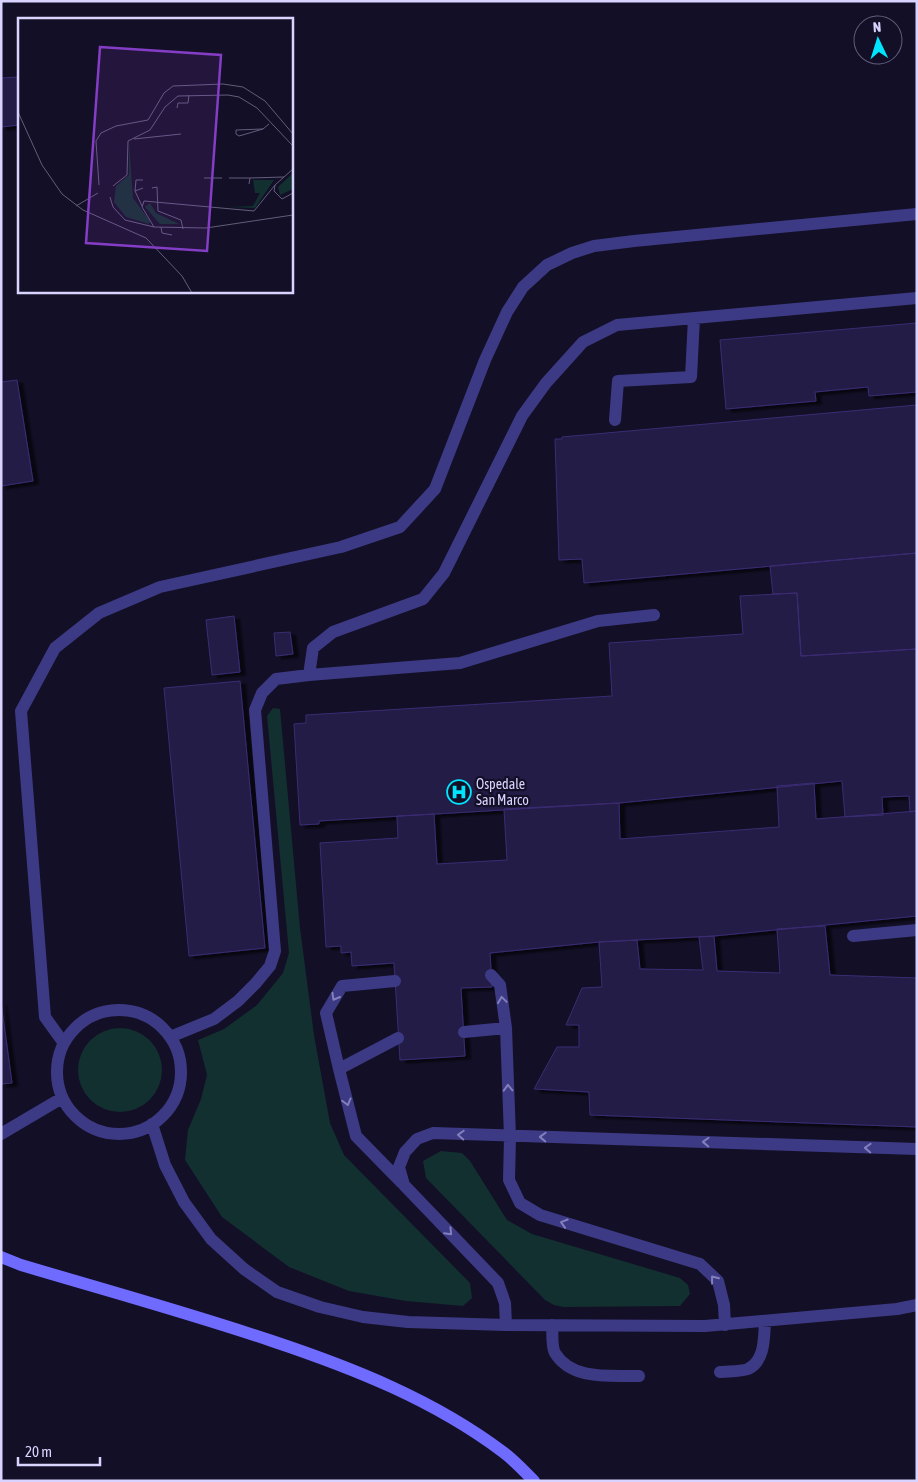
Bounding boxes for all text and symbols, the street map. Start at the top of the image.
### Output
north arrow [853,15,903,65]
inset map [18,18,292,292]
text: N [872,19,882,35]
place label: Ospedale San Marco [476,776,529,808]
hospital icon: Ospedale San Marco [446,779,472,805]
one-way arrow [332,991,342,1000]
one-way arrow [498,996,508,1004]
one-way arrow [503,1084,514,1092]
one-way arrow [342,1097,352,1105]
one-way arrow [457,1129,465,1140]
one-way arrow [539,1132,546,1142]
one-way arrow [701,1137,709,1148]
one-way arrow [864,1142,872,1153]
one-way arrow [561,1218,569,1228]
one-way arrow [443,1226,452,1235]
one-way arrow [711,1275,720,1284]
scale bar [18,1434,100,1466]
text: 20 m [25,1443,52,1460]

